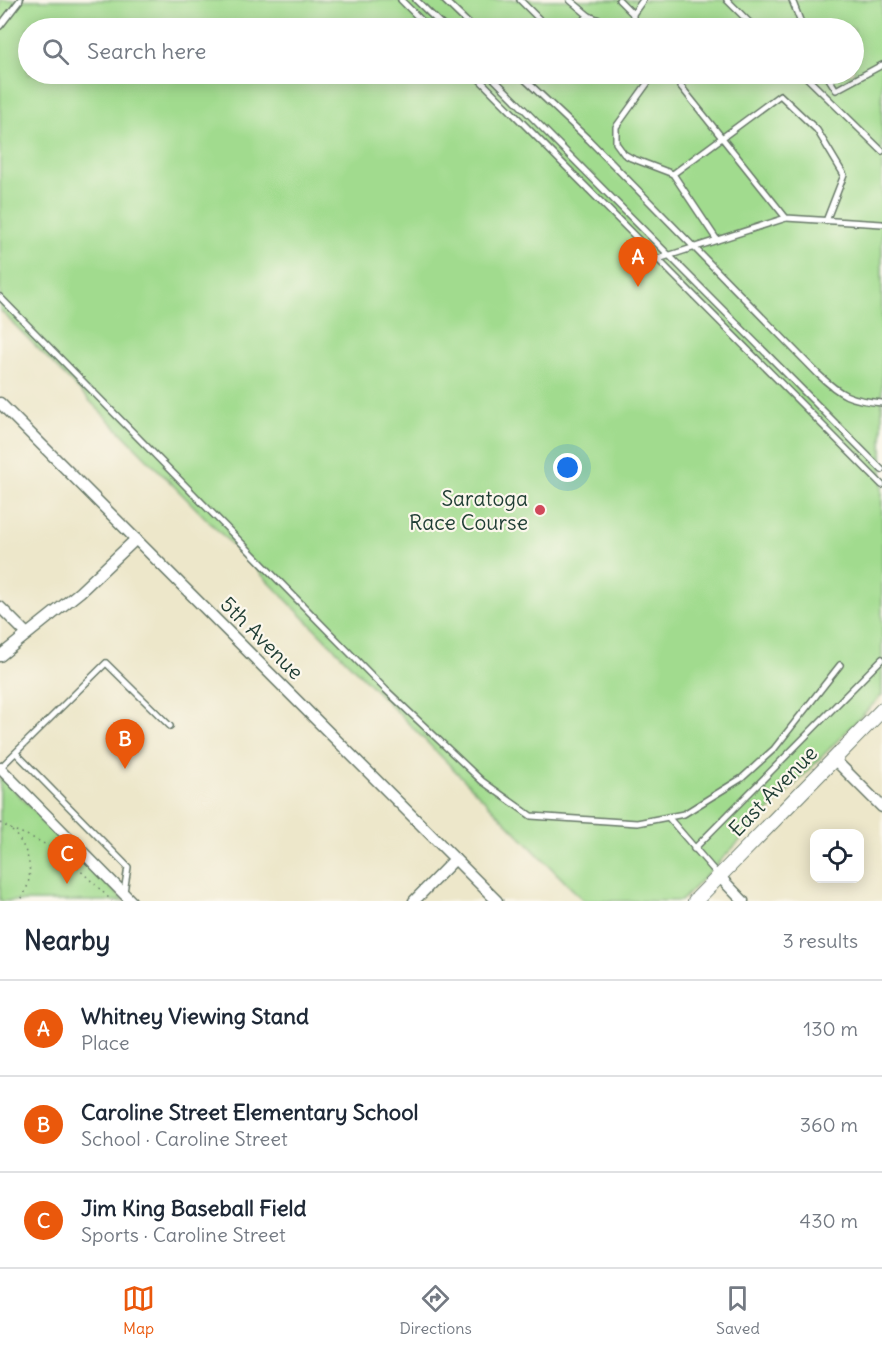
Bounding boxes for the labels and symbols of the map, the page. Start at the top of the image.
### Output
pin: A [618,238,658,287]
your location [553,453,582,482]
place label: Saratoga Race Course [409,485,528,536]
marker: Saratoga Race Course [533,503,547,517]
street label: 5th Avenue [215,591,309,685]
pin: B [106,720,144,769]
street label: East Avenue [723,740,823,842]
pin: C [48,834,86,884]

